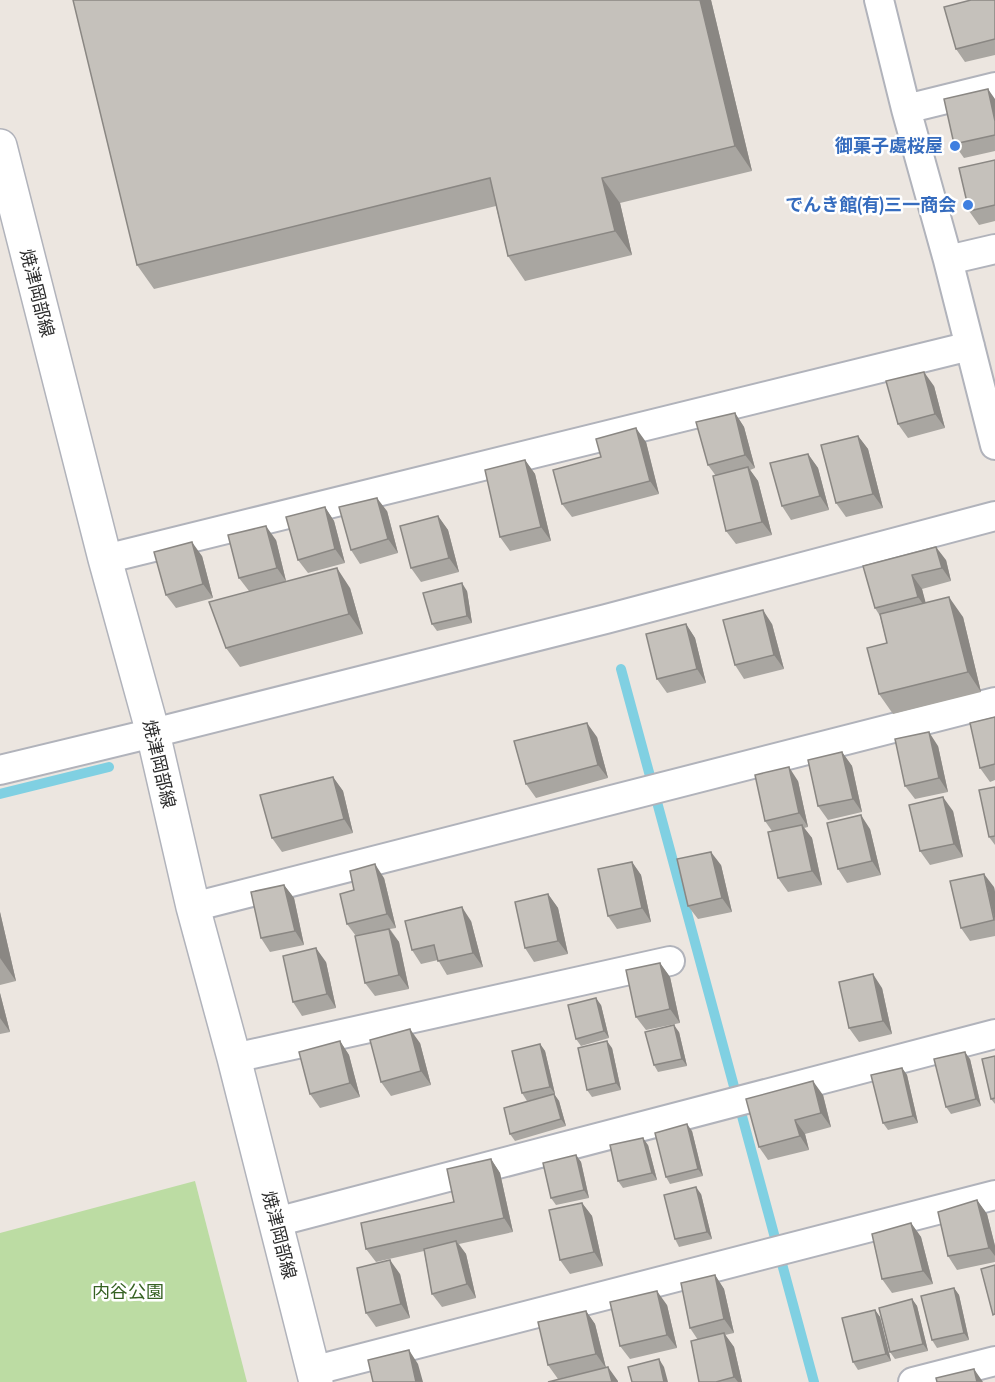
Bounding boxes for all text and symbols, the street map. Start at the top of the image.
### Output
place label: 御菓子處桜屋 [834,135,943,156]
marker: 御菓子處桜屋 [948,139,962,153]
place label: でんき館(有)三一商会 [785,194,956,215]
marker: でんき館(有)三一商会 [961,198,975,212]
street label: 焼津岡部線 [16,247,59,339]
street label: 焼津岡部線 [139,718,180,810]
street label: 焼津岡部線 [258,1189,301,1281]
park label: 内谷公園 [92,1281,164,1302]

